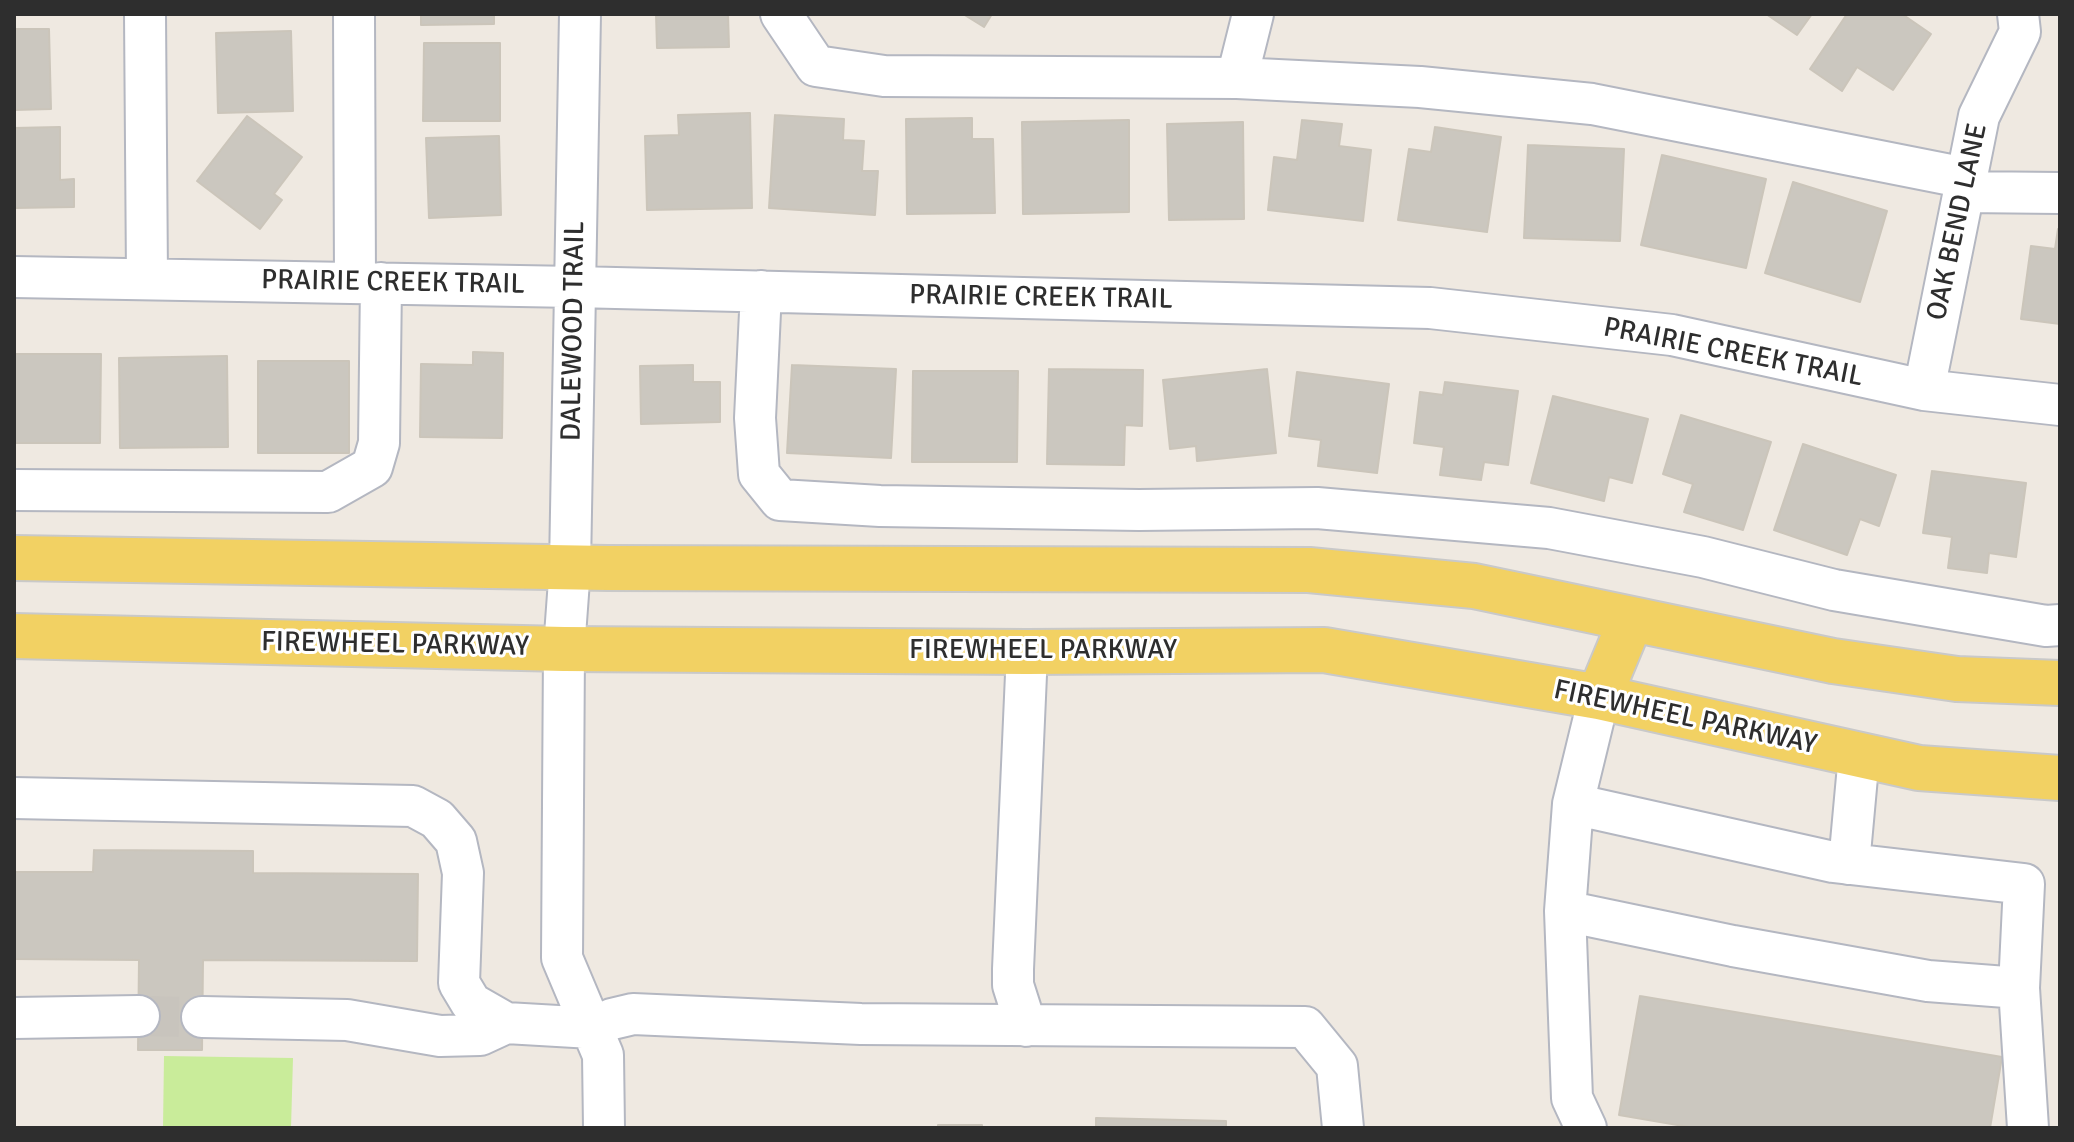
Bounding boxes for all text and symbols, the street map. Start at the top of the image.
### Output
street label: OAK BEND LANE [1921,120,1995,324]
street label: DALEWOOD TRAIL [555,221,593,441]
street label: PRAIRIE CREEK TRAIL [261,264,525,302]
street label: PRAIRIE CREEK TRAIL [909,279,1173,317]
street label: PRAIRIE CREEK TRAIL [1600,311,1866,395]
street label: FIREWHEEL PARKWAY [261,626,529,664]
street label: FIREWHEEL PARKWAY [909,634,1177,668]
street label: FIREWHEEL PARKWAY [1550,674,1820,762]

